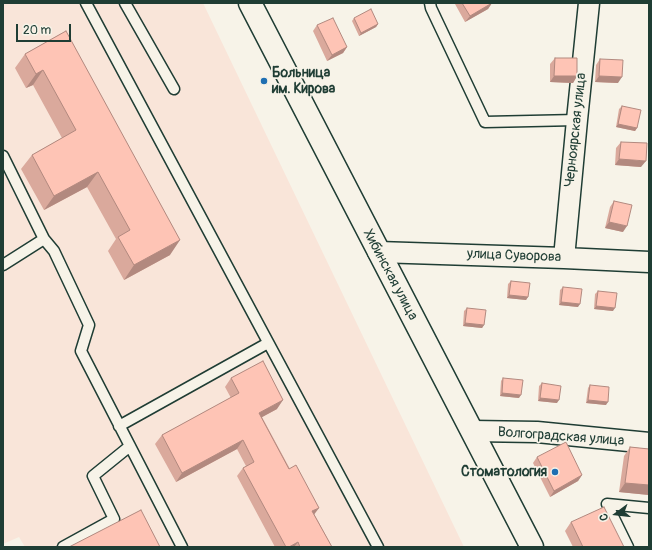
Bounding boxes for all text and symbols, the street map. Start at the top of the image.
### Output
scale bar [18,16,73,42]
text: 20 m [23,23,51,38]
place label: Больница им. Кирова [272,65,335,98]
street label: Черноярская улица [562,72,590,188]
marker: Больница им. Кирова [259,76,269,86]
street label: Хибинская улица [359,227,421,323]
street label: улица Суворова [467,246,561,266]
street label: Волгоградская улица [497,424,625,450]
place label: Стоматология [461,464,547,480]
marker: Стоматология [550,467,560,477]
north arrow [596,494,636,534]
text: С [597,512,611,522]

